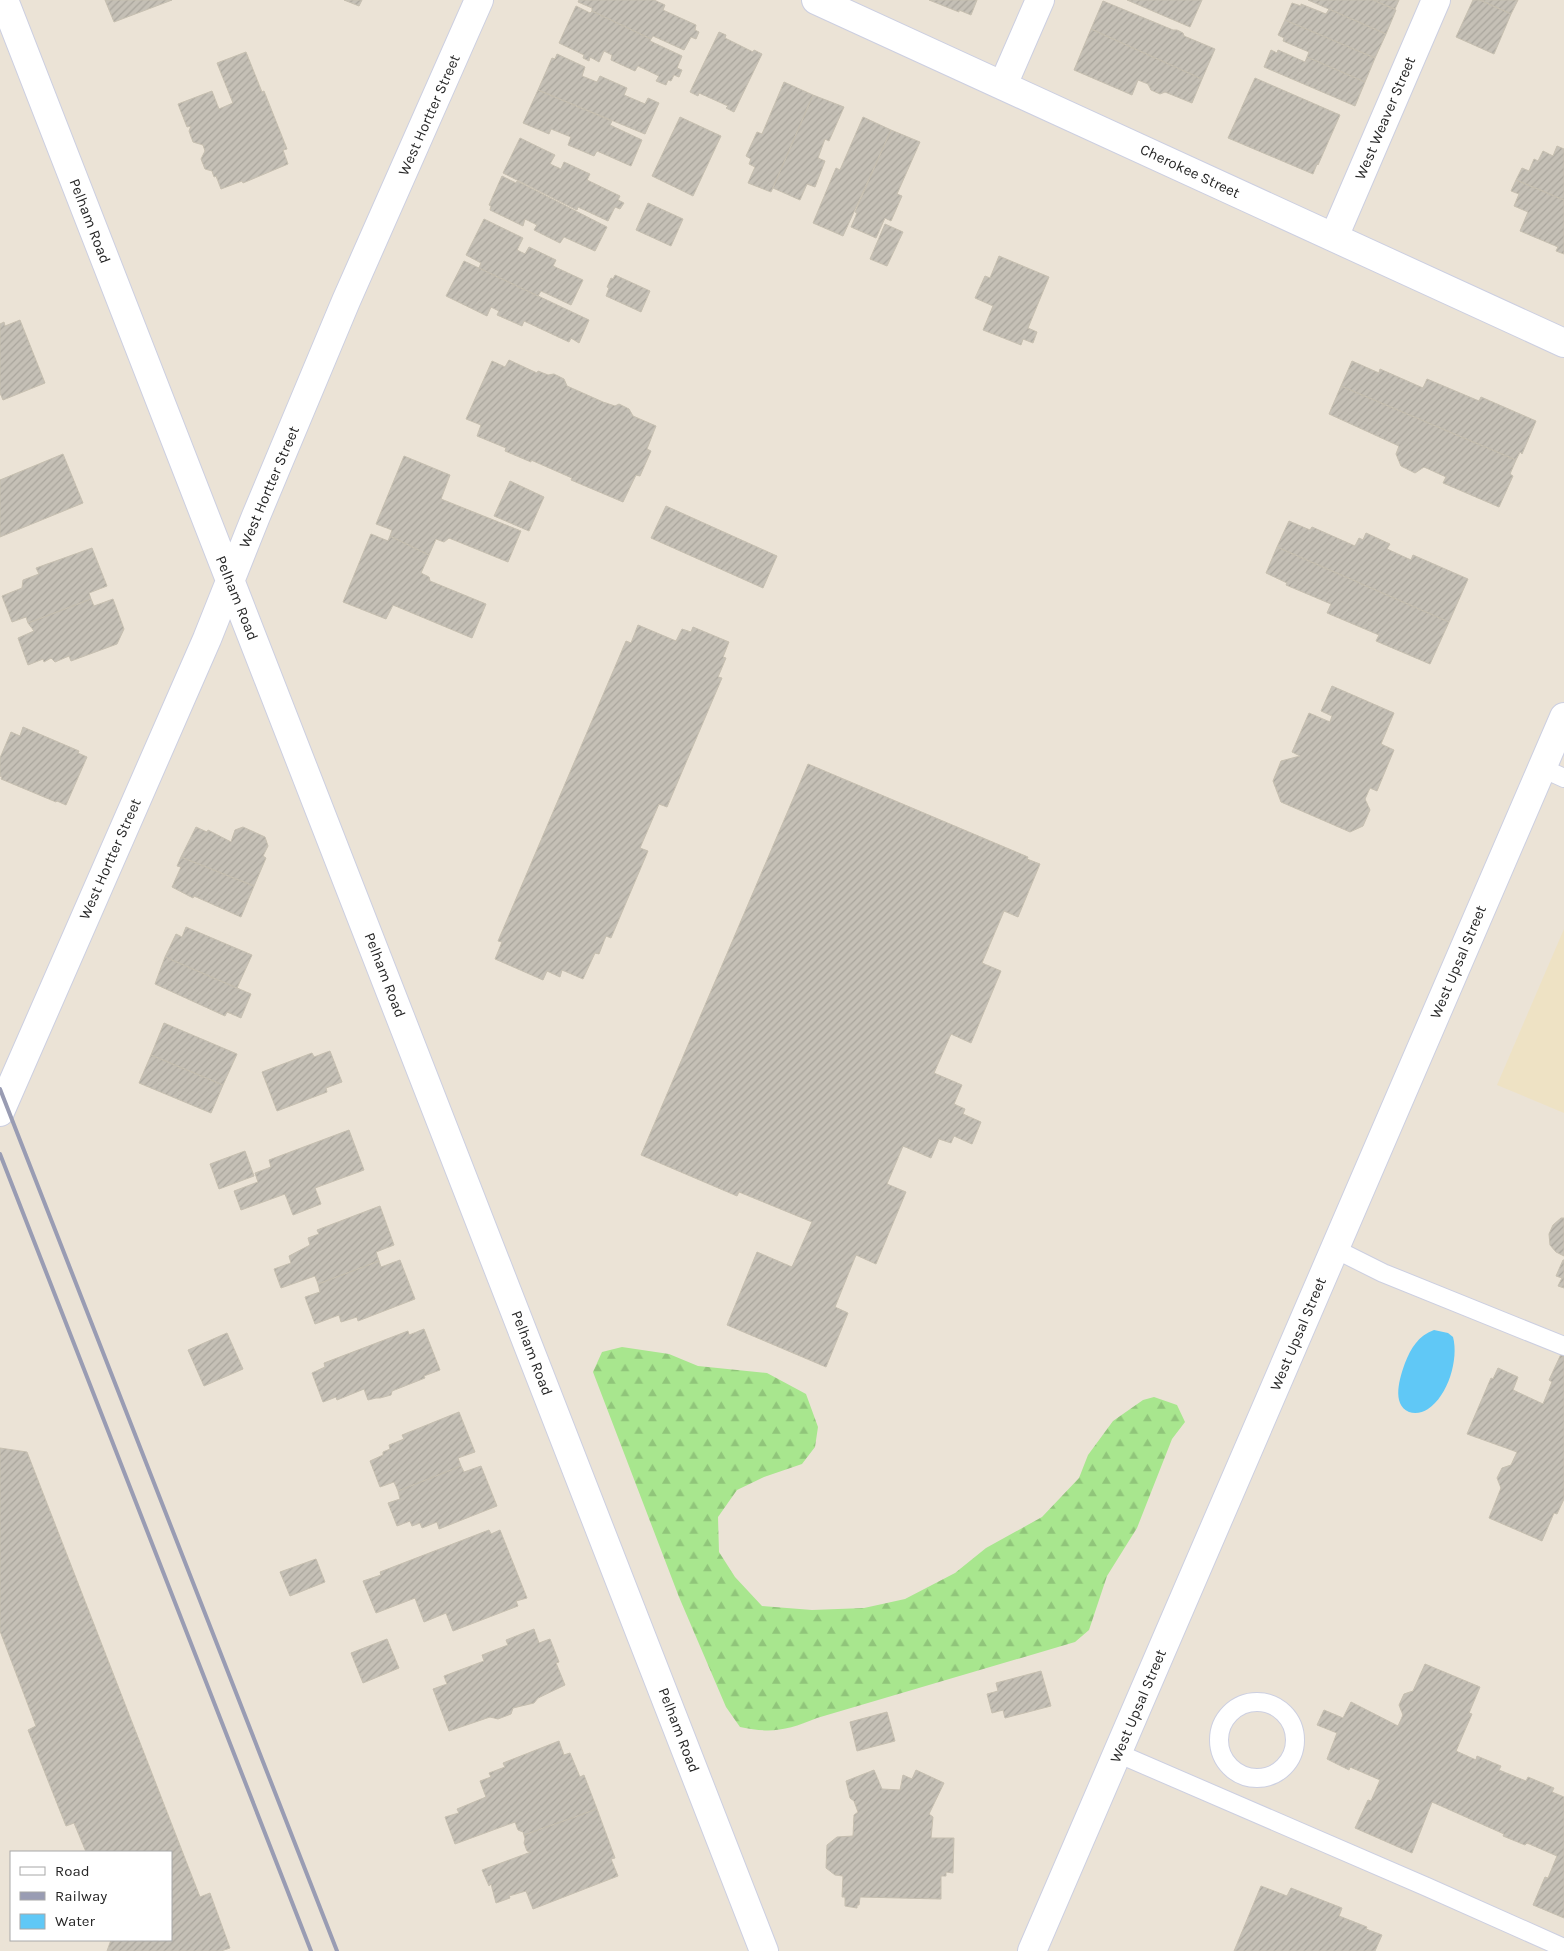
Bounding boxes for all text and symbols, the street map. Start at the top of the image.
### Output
street label: West Hortter Street [394,51,464,178]
street label: West Weaver Street [1351,53,1419,182]
street label: Cherokee Street [1137,140,1243,202]
street label: Pelham Road [66,176,114,266]
street label: West Hortter Street [235,423,303,551]
street label: Pelham Road [212,553,262,643]
street label: West Hortter Street [75,795,145,922]
street label: West Upsal Street [1426,902,1490,1021]
street label: Pelham Road [361,930,409,1020]
street label: West Upsal Street [1266,1274,1330,1393]
street label: Pelham Road [508,1308,556,1398]
street label: West Upsal Street [1106,1646,1170,1765]
street label: Pelham Road [655,1685,703,1775]
legend [10,1851,172,1941]
text: Road [55,1862,90,1880]
text: Railway [55,1887,107,1905]
text: Water [55,1912,96,1930]

